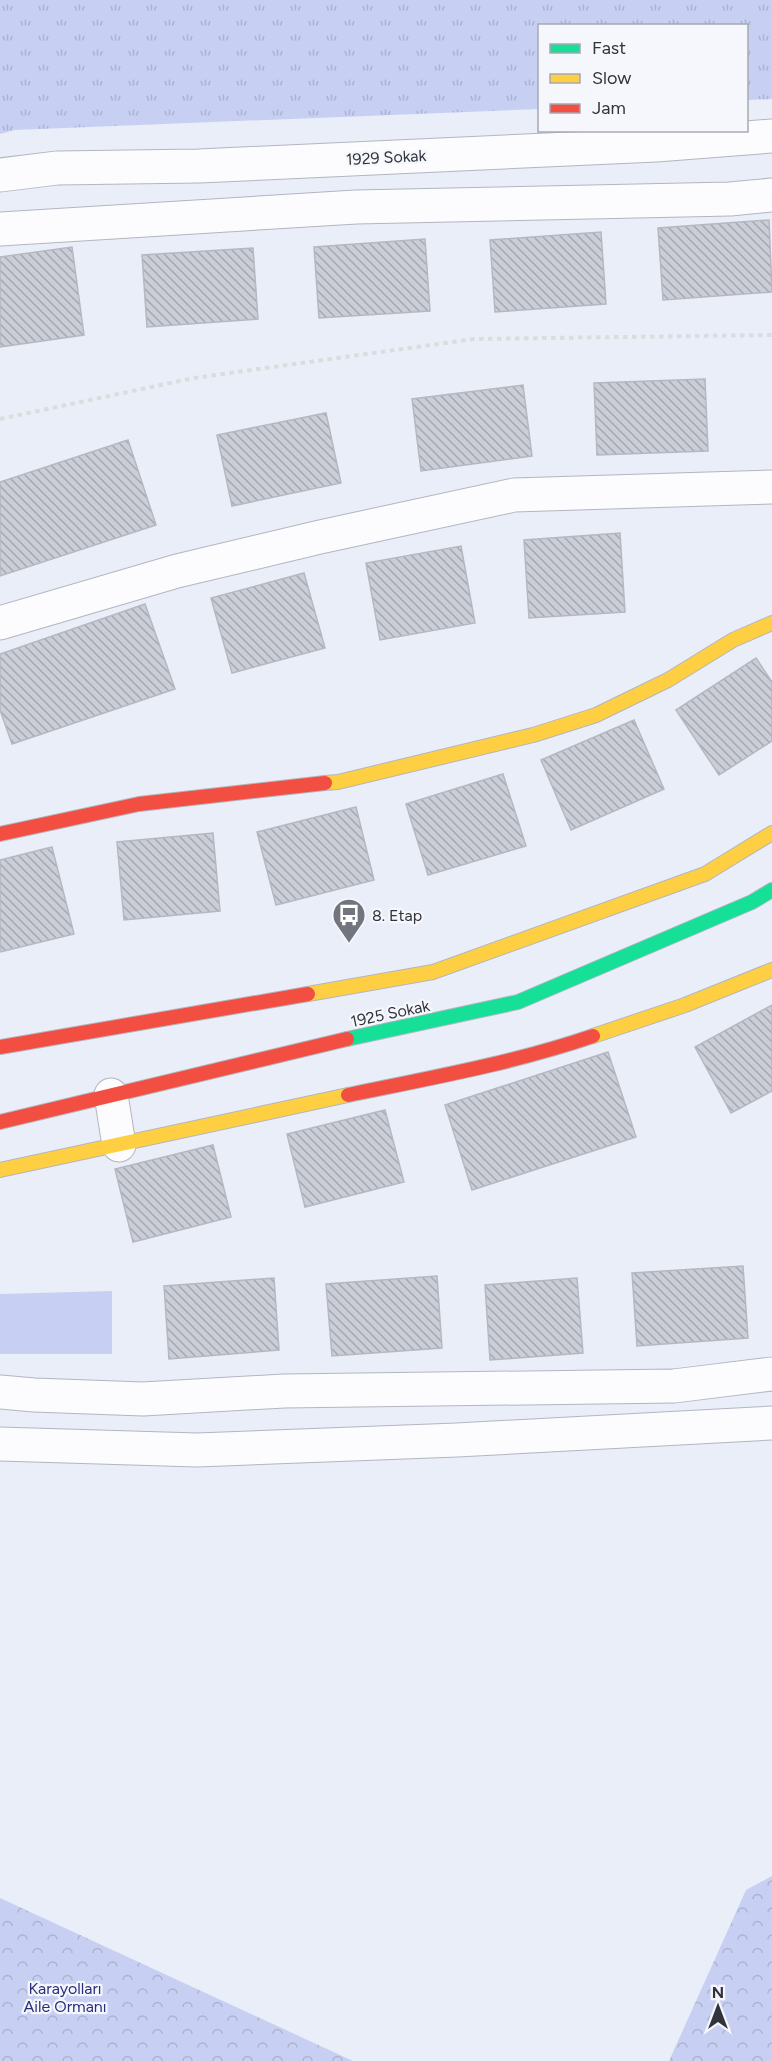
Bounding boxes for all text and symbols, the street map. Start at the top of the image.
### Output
legend [538,24,748,132]
text: Fast [592,37,626,59]
text: Slow [592,67,631,89]
text: Jam [592,97,626,119]
street label: 1929 Sokak [345,146,427,169]
bus stop icon: 8. Etap [331,897,367,944]
place label: 8. Etap [372,906,422,925]
street label: 1925 Sokak [349,996,432,1031]
north arrow [688,1977,748,2037]
park label: Karayolları Aile Ormanı [24,1979,107,2016]
text: N [712,1983,724,2002]

